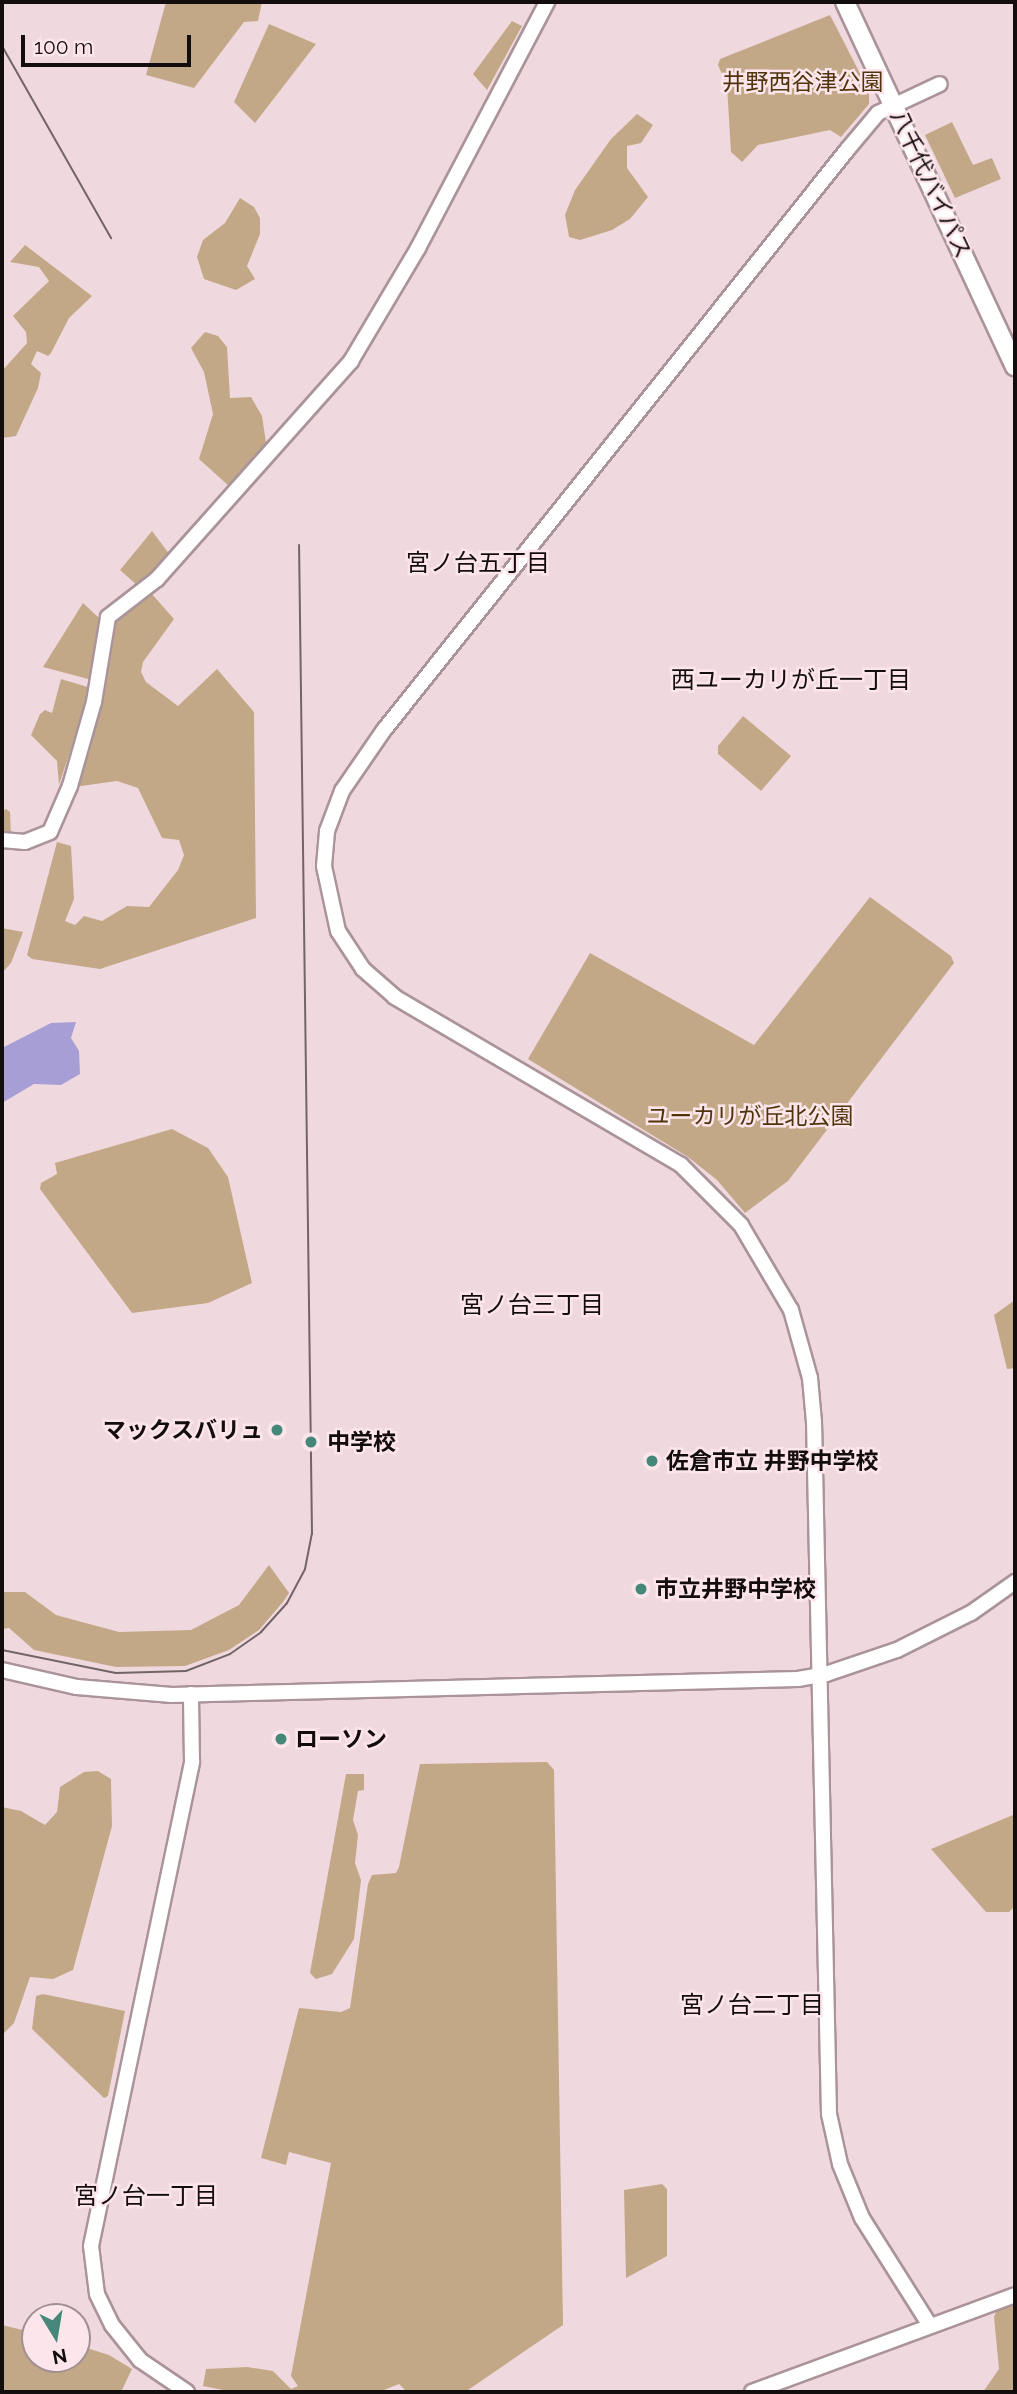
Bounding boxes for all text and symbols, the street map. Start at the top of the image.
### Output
scale bar [24,21,194,65]
text: 100 m [34,34,93,59]
park label: 井野西谷津公園 [723,68,883,96]
street label: 八千代バイパス [884,105,978,263]
district label: 宮ノ台五丁目 [406,549,550,577]
district label: 西ユーカリが丘一丁目 [671,666,911,694]
park label: ユーカリが丘北公園 [647,1102,853,1130]
district label: 宮ノ台三丁目 [460,1291,604,1319]
place label: マックスバリュ [102,1416,263,1444]
marker: マックスバリュ [269,1422,285,1438]
place label: 中学校 [327,1428,396,1456]
marker: 中学校 [301,1432,321,1452]
place label: 佐倉市立 井野中学校 [666,1447,879,1475]
marker: 佐倉市立 井野中学校 [644,1453,660,1469]
place label: 市立井野中学校 [655,1575,816,1603]
marker: 市立井野中学校 [633,1581,649,1597]
place label: ローソン [295,1725,387,1753]
marker: ローソン [273,1731,289,1747]
district label: 宮ノ台二丁目 [680,1991,824,2019]
district label: 宮ノ台一丁目 [74,2182,218,2210]
north arrow [21,2303,91,2373]
text: N [50,2344,69,2369]

